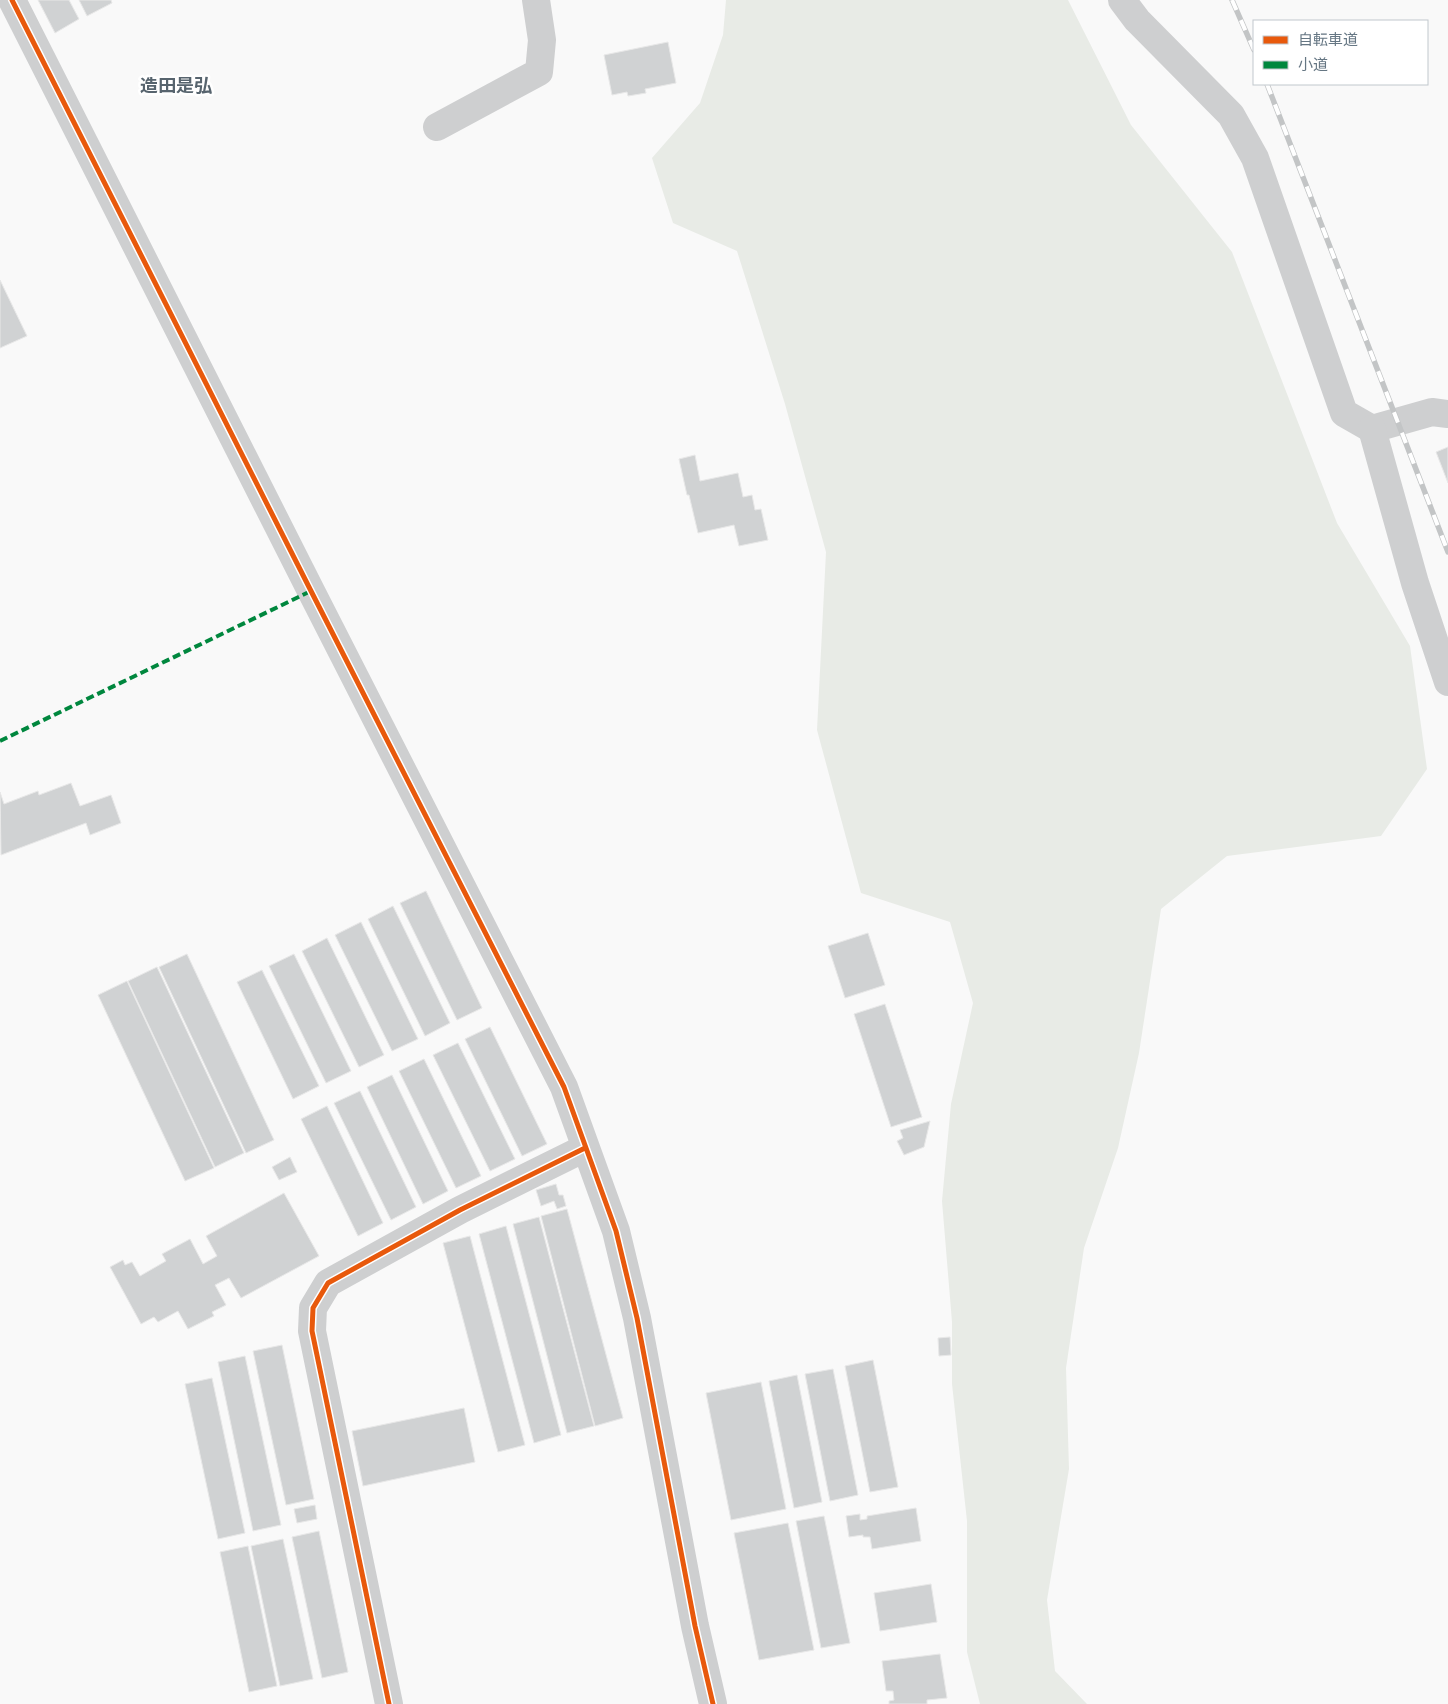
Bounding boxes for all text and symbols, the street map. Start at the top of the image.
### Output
legend [1253,20,1428,85]
text: 自転車道 [1298,30,1358,49]
text: 小道 [1298,55,1328,74]
district label: 造田是弘 [140,75,212,97]

